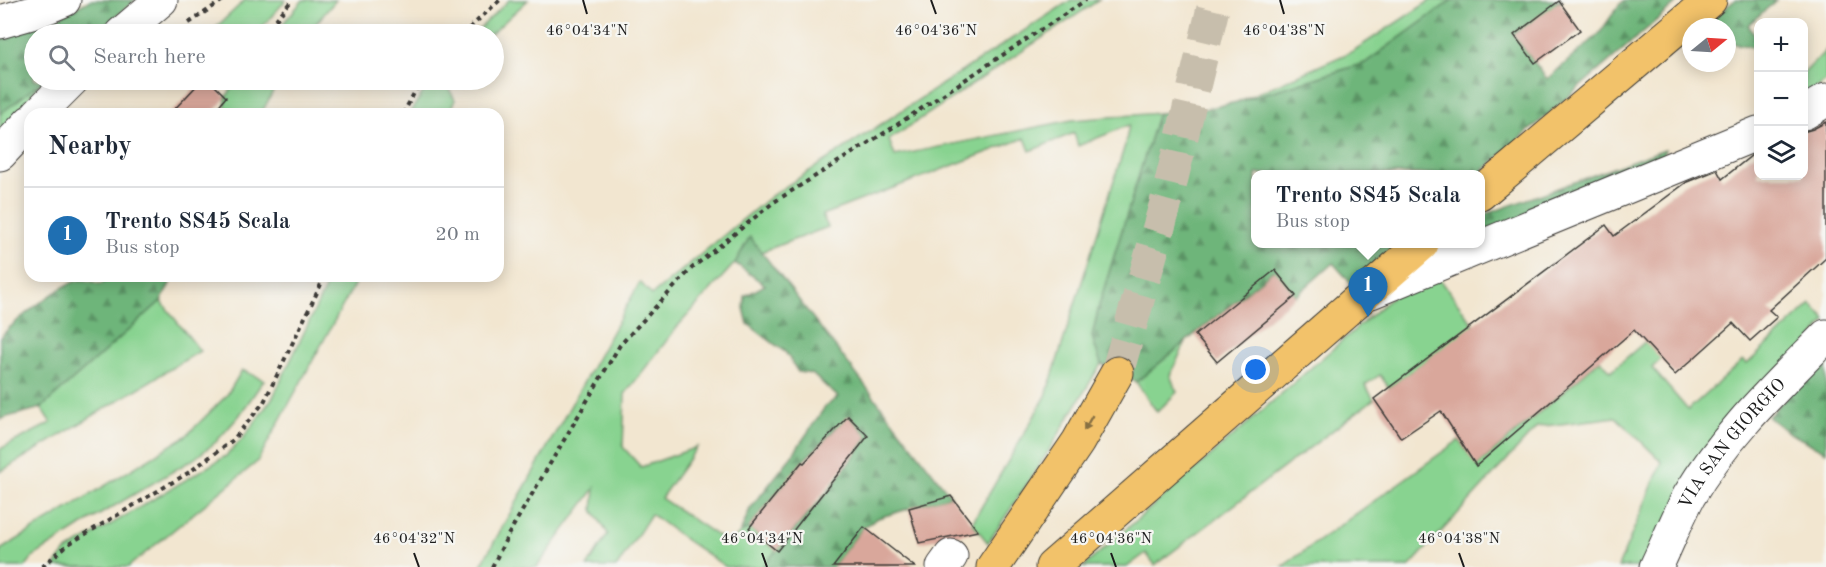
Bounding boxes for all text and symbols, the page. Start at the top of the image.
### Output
north arrow [1682,18,1736,72]
map controls [1754,18,1808,180]
button: + [1754,18,1808,72]
search box [24,24,504,90]
text: 46°04'34"N [546,24,628,39]
text: 46°04'36"N [895,24,977,39]
text: 46°04'38"N [1243,24,1325,39]
icon: search [45,41,78,74]
text: Search here [93,46,206,68]
button: − [1754,72,1808,126]
button: layers [1754,126,1808,180]
text: Nearby [48,134,132,160]
popup [1251,170,1485,248]
text: Trento SS45 Scala [1275,185,1461,207]
text: Trento SS45 Scala [105,211,290,233]
text: Bus stop [1275,212,1350,232]
text: 1 [62,225,73,245]
text: 20 m [435,225,480,245]
text: Bus stop [105,238,180,258]
pin: 1 [1348,268,1388,317]
your location [1241,355,1270,384]
street label: VIA SAN GIORGIO [1676,375,1789,512]
one-way arrow [1084,415,1094,432]
text: 46°04'32"N [373,532,455,547]
text: 46°04'34"N [721,532,803,547]
text: 46°04'36"N [1070,532,1152,547]
text: 46°04'38"N [1418,532,1500,547]

